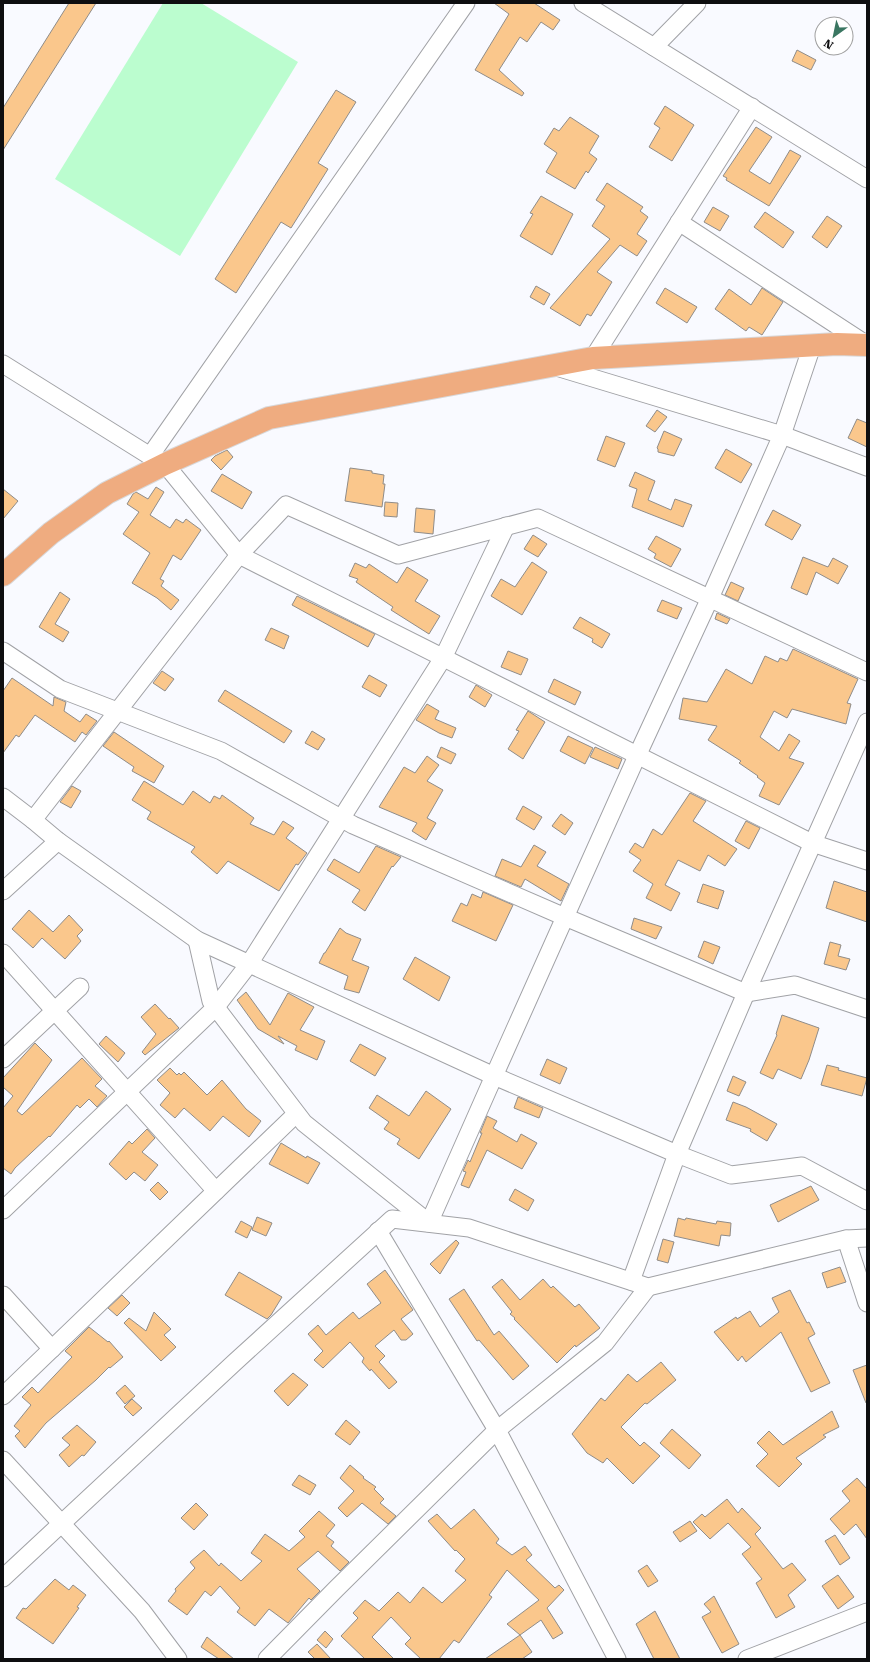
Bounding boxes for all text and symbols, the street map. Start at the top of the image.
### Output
north arrow [814,16,854,56]
text: N [821,36,836,52]

